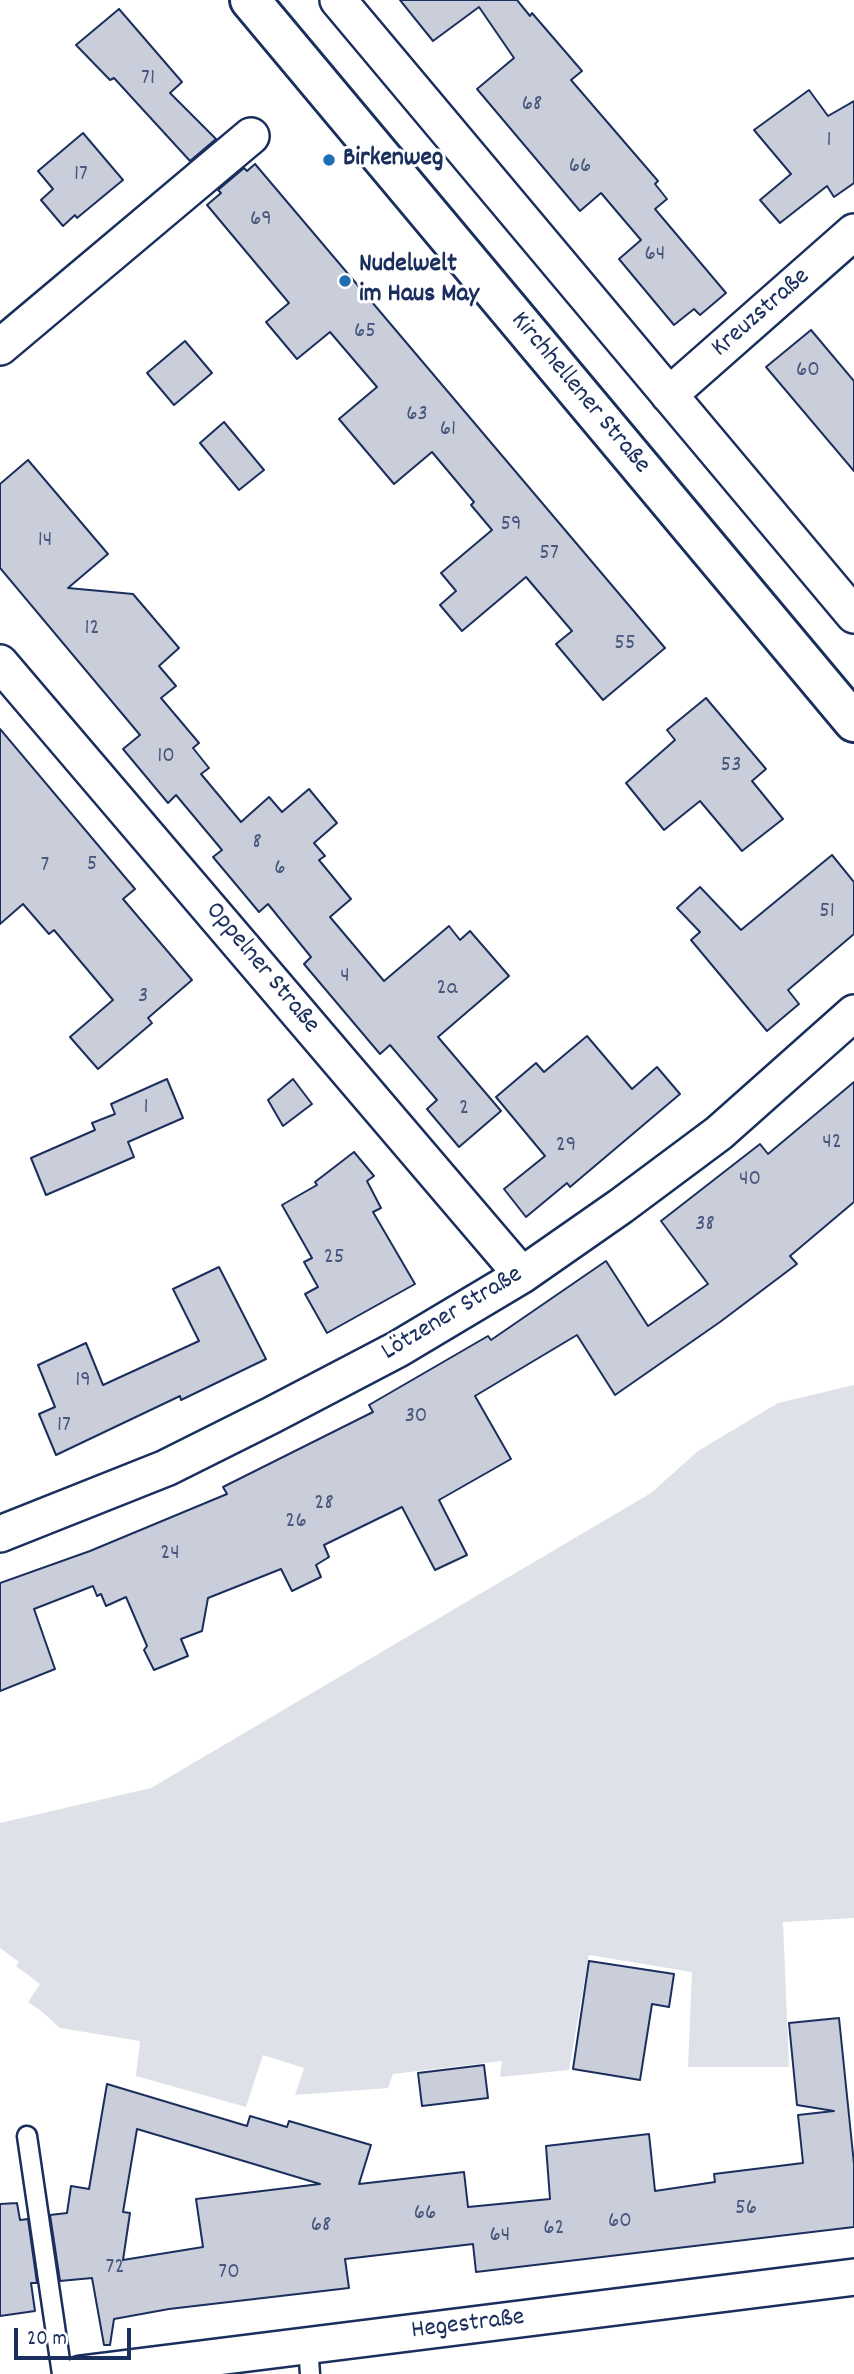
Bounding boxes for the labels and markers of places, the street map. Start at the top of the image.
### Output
place label: Birkenweg [343,144,443,176]
marker: Birkenweg [321,152,337,168]
place label: Nudelwelt im Haus May [359,250,479,312]
marker: Nudelwelt im Haus May [337,273,353,289]

